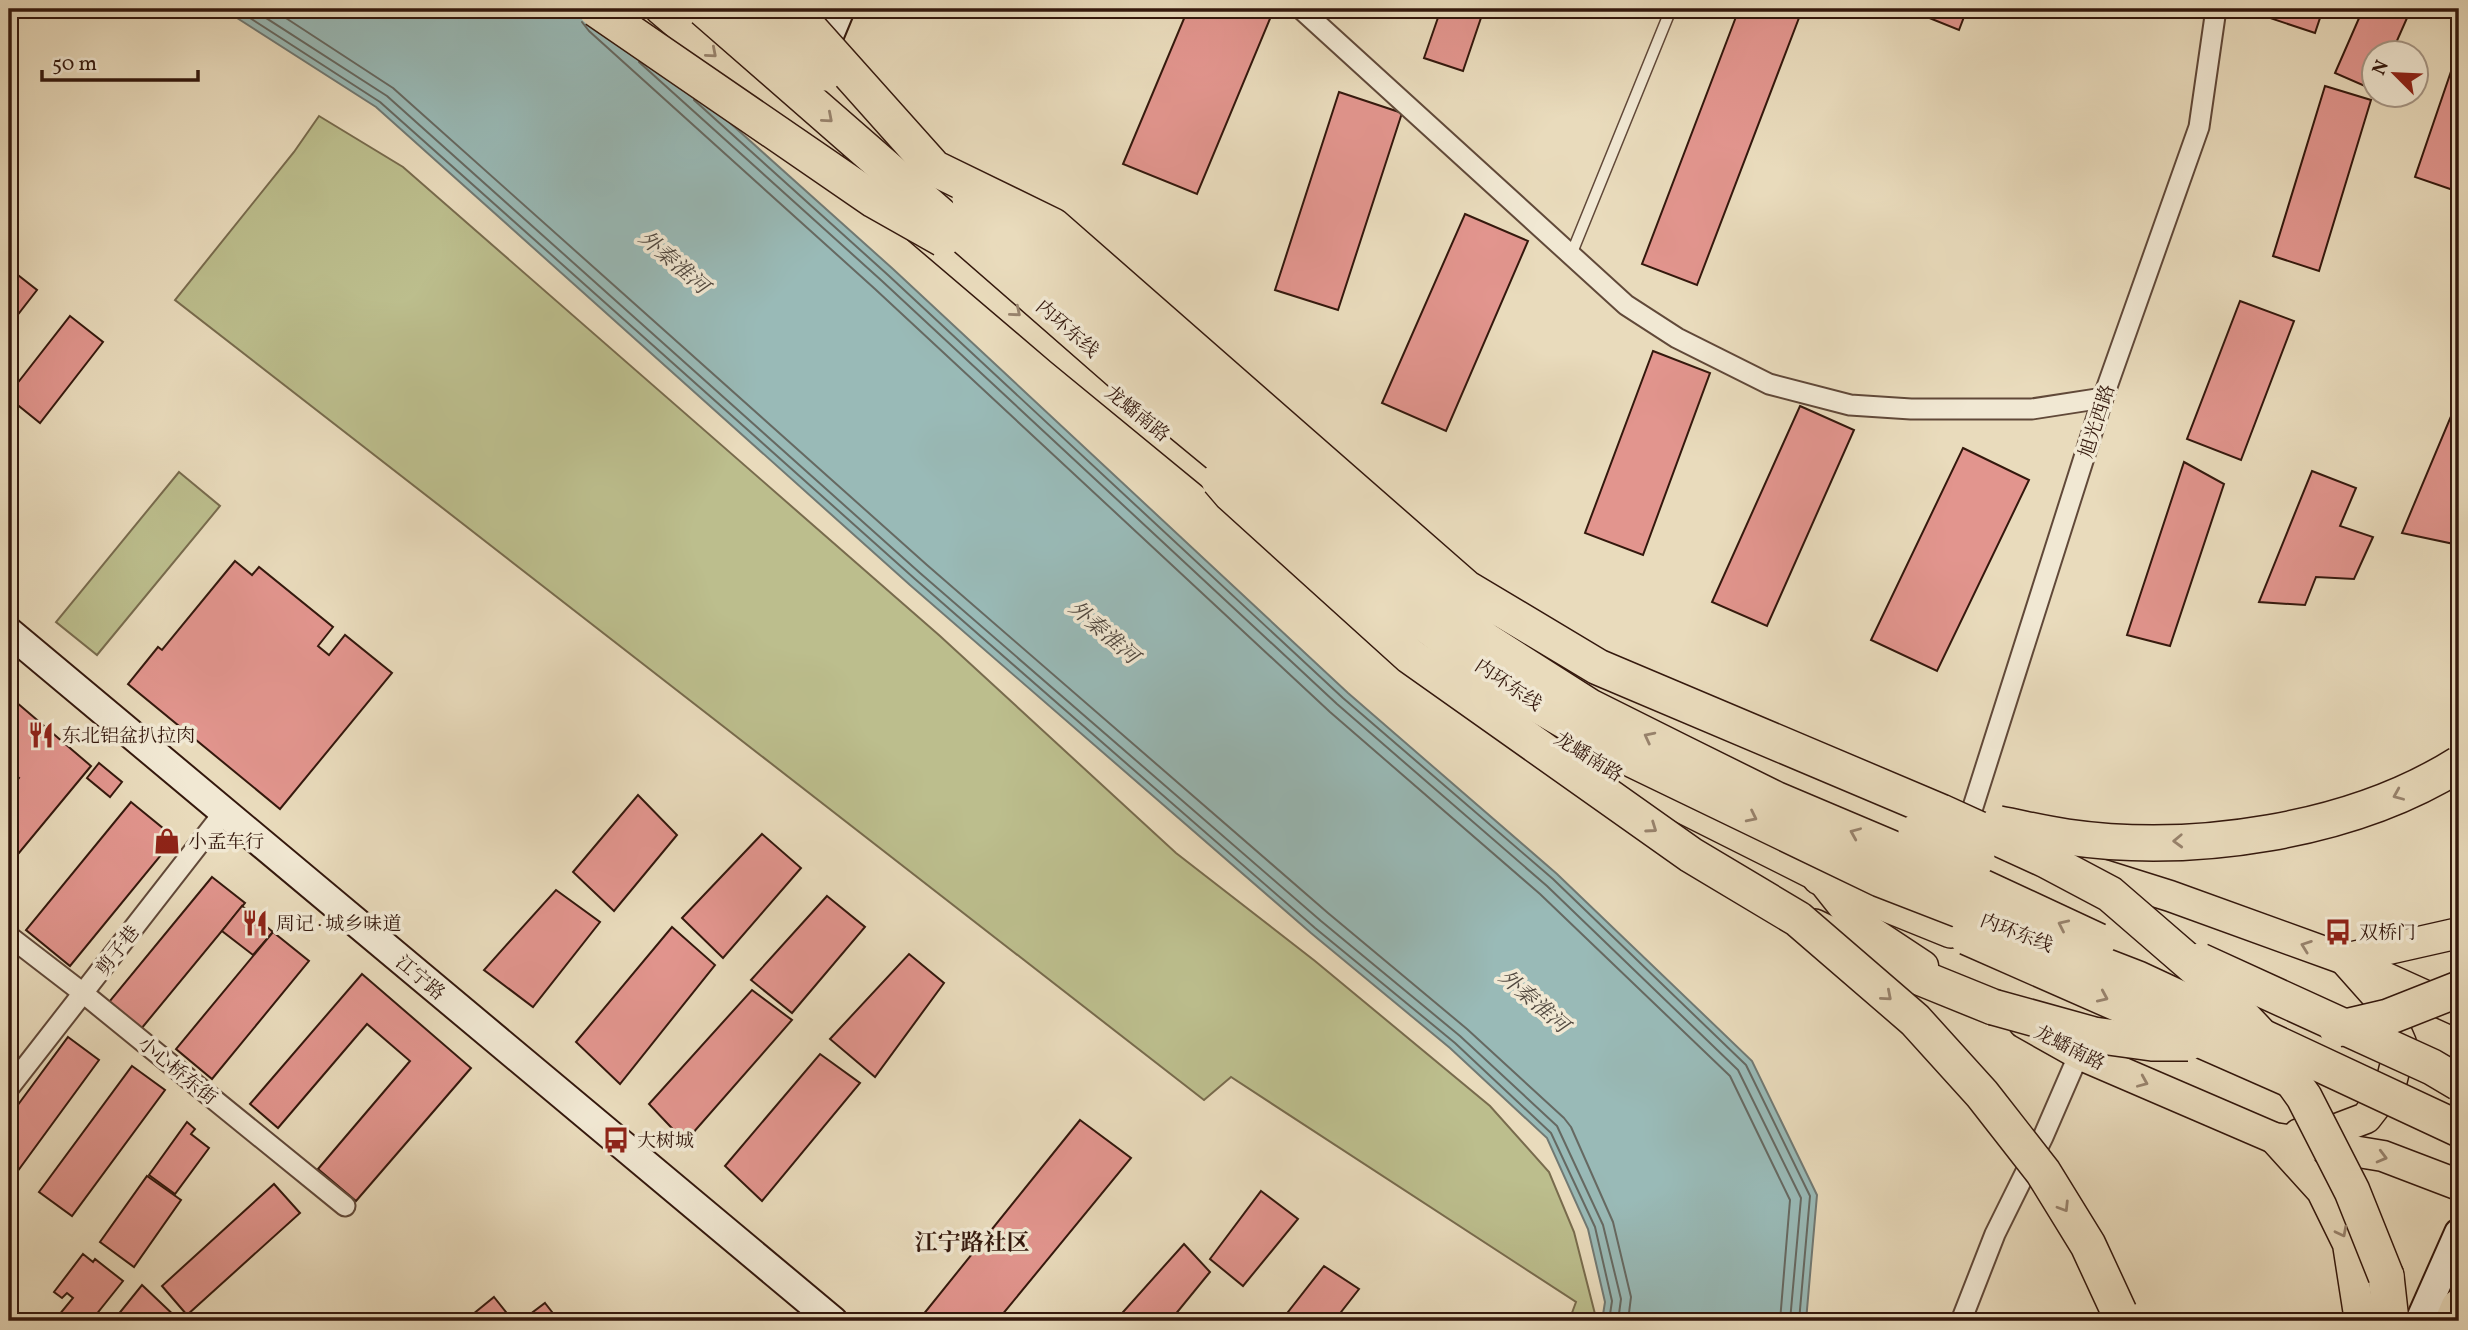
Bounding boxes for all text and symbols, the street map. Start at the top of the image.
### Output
scale bar [42,38,198,82]
north arrow [2360,38,2430,108]
one-way arrow [704,45,717,57]
text: 50 m [52,50,97,79]
text: N [2367,56,2396,79]
one-way arrow [820,110,833,123]
water label: 外秦淮河 [632,225,717,304]
street label: 内环东线 [1029,295,1104,364]
one-way arrow [1008,304,1021,316]
street label: 龙蟠南路 [1099,381,1174,449]
street label: 旭光西路 [2074,381,2122,462]
water label: 外秦淮河 [1062,595,1147,674]
street label: 内环东线 [1469,654,1547,718]
restaurant icon: 东北铝盆扒拉肉 [26,720,56,750]
place label: 东北铝盆扒拉肉 [62,724,195,750]
street label: 龙蟠南路 [1549,727,1627,789]
one-way arrow [1644,731,1656,745]
one-way arrow [2393,786,2405,800]
one-way arrow [1745,809,1757,823]
one-way arrow [1644,819,1657,832]
shop icon: 小孟车行 [152,826,182,856]
one-way arrow [1850,827,1862,841]
place label: 小孟车行 [188,830,264,856]
one-way arrow [2172,834,2183,849]
restaurant icon: 周记 · 城乡味道 [240,908,270,938]
street label: 内环东线 [1976,908,2056,960]
place label: 周记 · 城乡味道 [276,912,401,938]
bus stop icon: 双桥门 [2323,917,2353,947]
one-way arrow [2058,919,2070,933]
street label: 剪子巷 [91,921,146,982]
place label: 双桥门 [2359,921,2416,947]
one-way arrow [2301,940,2313,954]
street label: 江宁路 [390,950,450,1007]
water label: 外秦淮河 [1492,964,1577,1043]
one-way arrow [1879,988,1892,1000]
one-way arrow [2096,989,2108,1003]
street label: 龙蟠南路 [2029,1020,2109,1078]
street label: 小心桥东街 [132,1032,222,1112]
one-way arrow [2136,1074,2148,1088]
bus stop icon: 大树城 [601,1125,631,1155]
place label: 大树城 [637,1129,694,1155]
one-way arrow [2375,1149,2387,1163]
one-way arrow [2056,1199,2069,1212]
one-way arrow [2334,1225,2348,1237]
district label: 江宁路社区 [915,1228,1030,1260]

